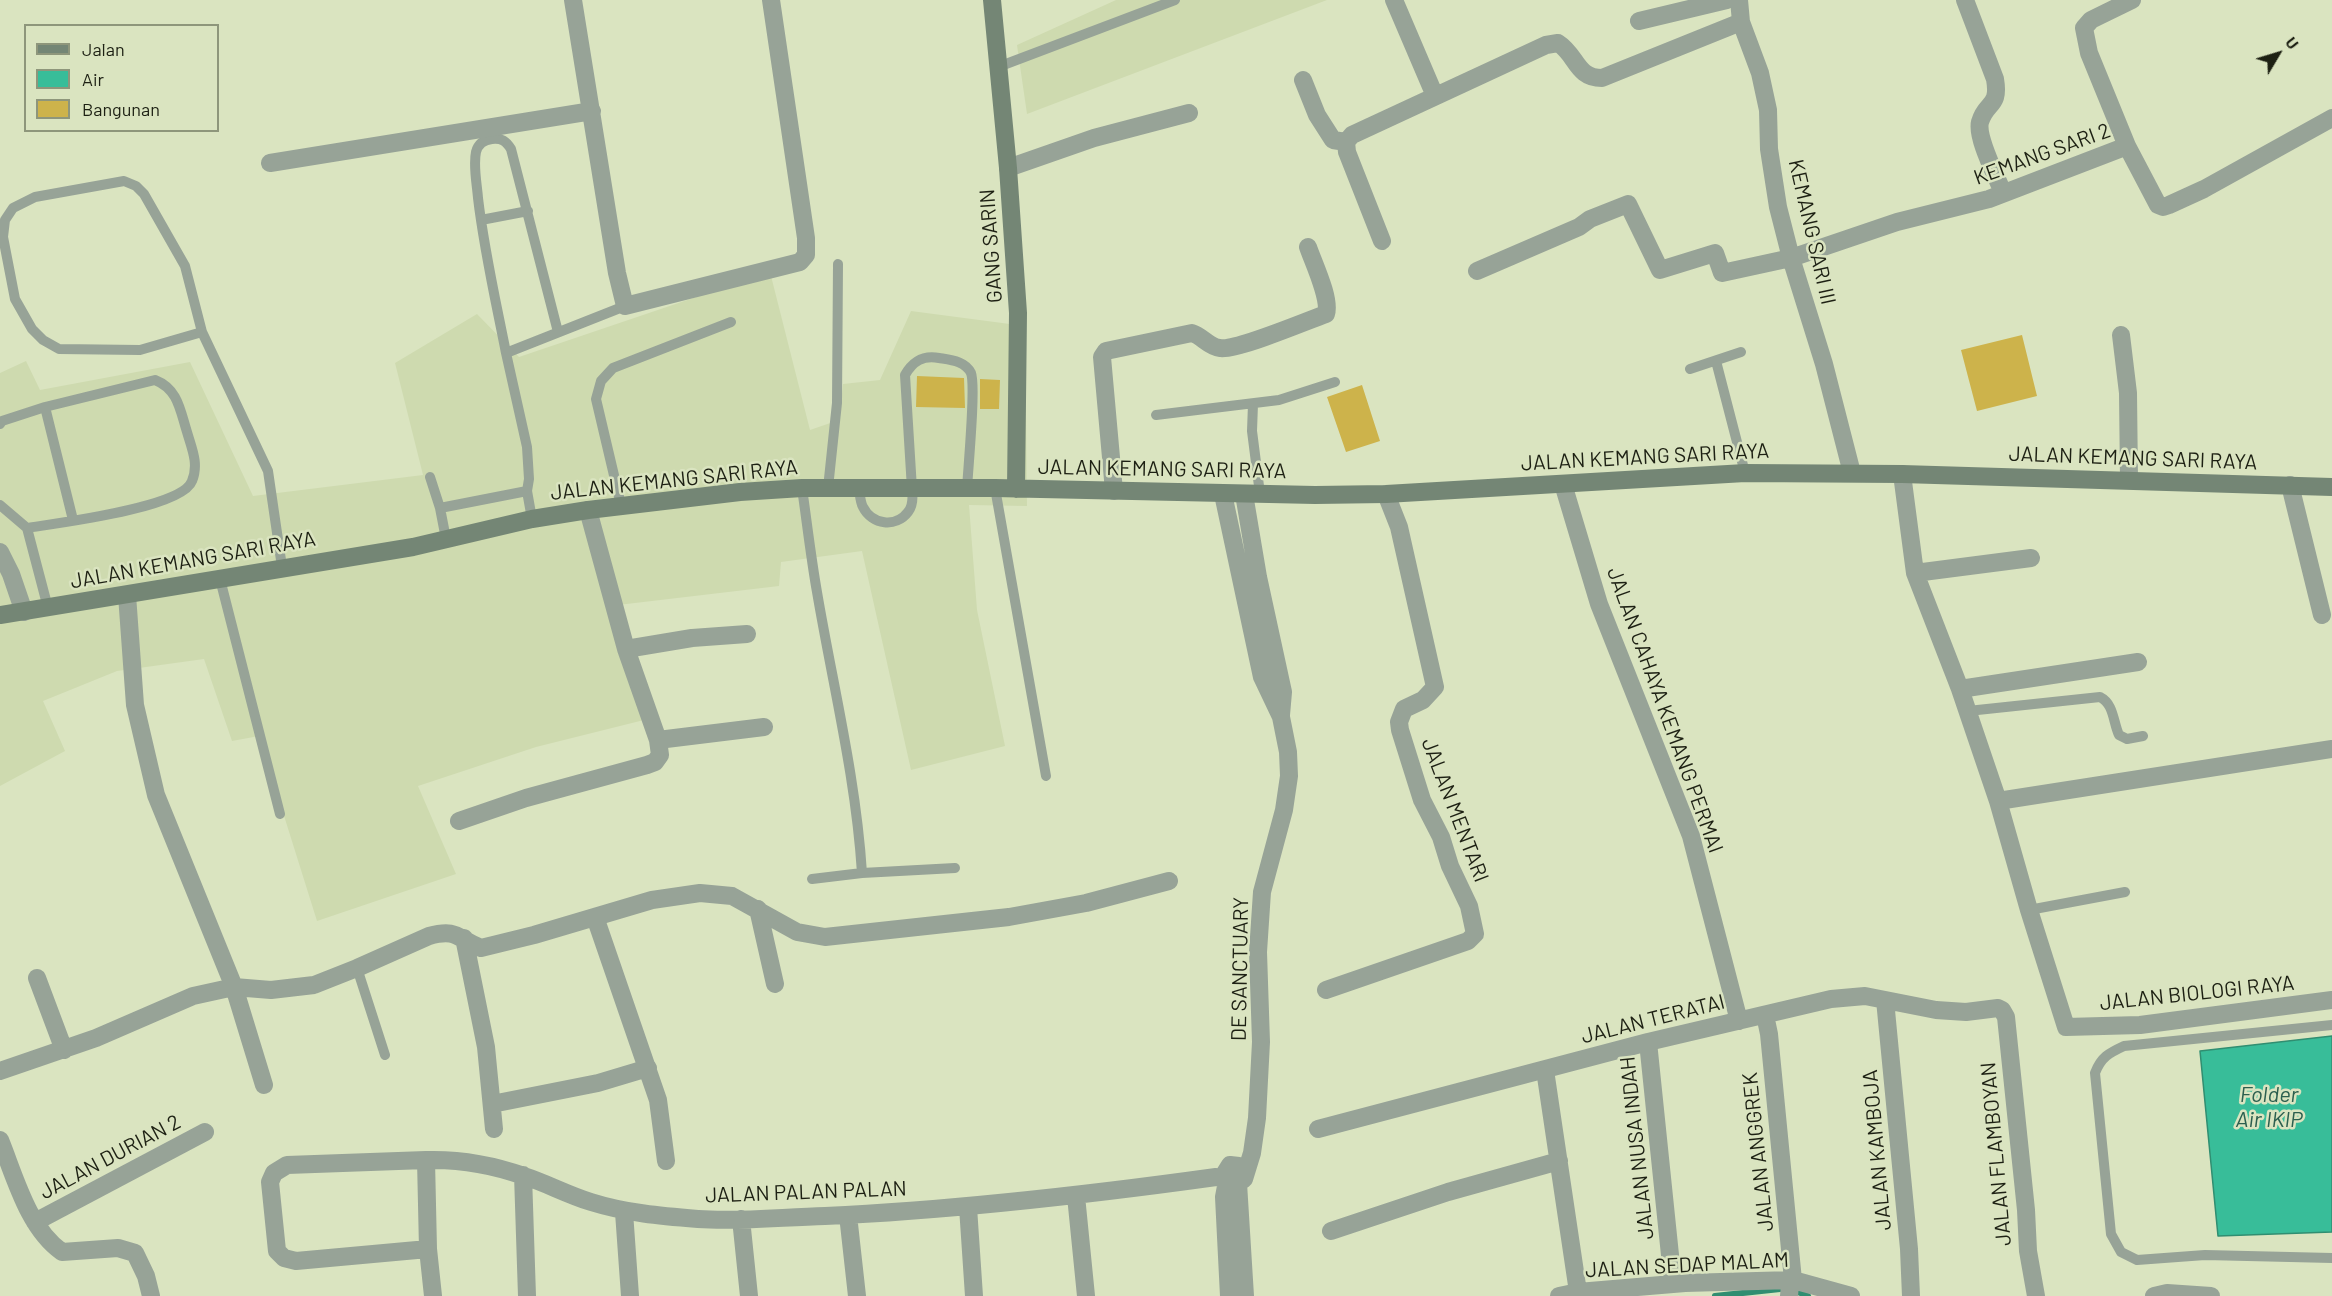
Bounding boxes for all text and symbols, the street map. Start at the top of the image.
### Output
legend [24,24,219,132]
north arrow [2248,24,2308,84]
text: U [2282,33,2303,52]
text: Jalan [82,38,125,60]
text: Air [82,68,104,90]
text: Bangunan [82,98,160,120]
street label: KEMANG SARI 2 [1970,118,2114,190]
street label: KEMANG SARI III [1783,157,1841,307]
street label: GANG SARIN [974,188,1008,304]
street label: JALAN KEMANG SARI RAYA [1520,438,1770,476]
street label: JALAN KEMANG SARI RAYA [2008,441,2258,475]
street label: JALAN KEMANG SARI RAYA [549,454,799,506]
street label: JALAN KEMANG SARI RAYA [1038,454,1286,484]
street label: JALAN KEMANG SARI RAYA [68,526,318,594]
street label: JALAN CAHAYA KEMANG PERMAI [1601,564,1729,856]
street label: JALAN MENTARI [1416,734,1494,886]
street label: DE SANCTUARY [1226,897,1254,1041]
street label: JALAN BIOLOGI RAYA [2098,970,2296,1016]
street label: JALAN TERATAI [1579,989,1727,1049]
street label: JALAN NUSA INDAH [1615,1055,1659,1241]
street label: JALAN FLAMBOYAN [1975,1061,2017,1247]
street label: JALAN KAMBOJA [1857,1069,1897,1231]
street label: JALAN ANGGREK [1737,1071,1779,1233]
water label: Folder Air IKIP [2235,1082,2303,1134]
street label: JALAN DURIAN 2 [35,1109,185,1205]
street label: JALAN PALAN PALAN [705,1176,907,1208]
street label: JALAN SEDAP MALAM [1585,1247,1789,1283]

